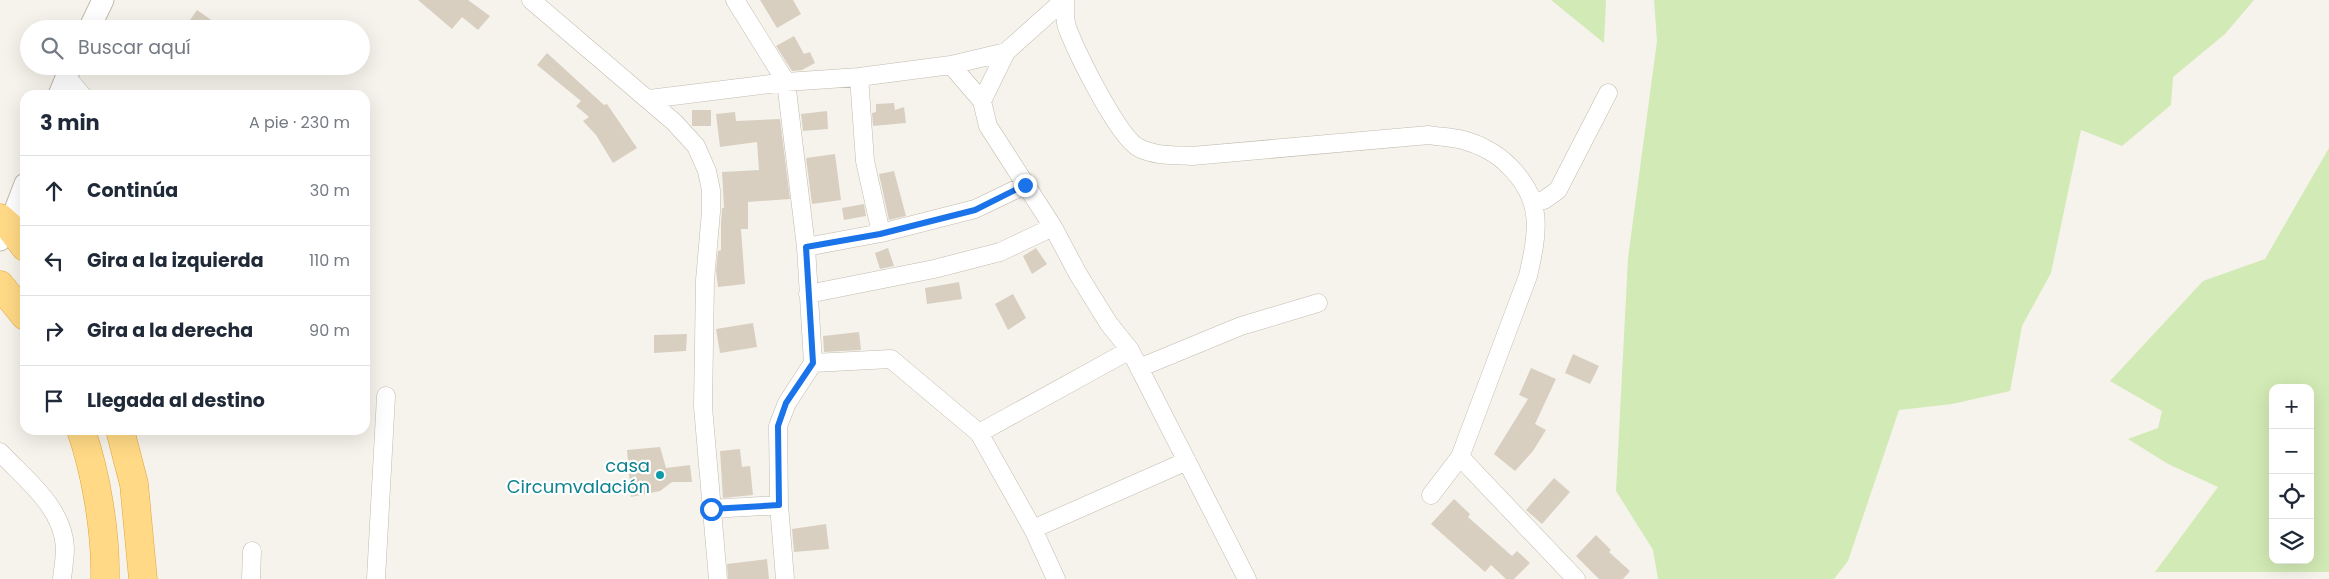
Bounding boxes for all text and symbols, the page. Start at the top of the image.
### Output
search box [20,20,370,75]
icon: search [38,34,66,62]
text: Buscar aquí [78,34,191,61]
text: 3 min [40,108,100,137]
text: A pie · 230 m [249,111,350,134]
route end [1014,174,1037,197]
icon: ahead [40,177,68,205]
text: Continúa [87,177,178,204]
text: 30 m [310,179,350,202]
icon: left [40,247,68,275]
text: Gira a la izquierda [87,247,264,274]
text: 110 m [309,249,350,272]
icon: right [40,317,68,345]
text: Gira a la derecha [87,317,253,344]
text: 90 m [309,319,350,342]
map controls [2269,384,2314,564]
button: + [2269,384,2314,429]
icon: arrive [40,387,68,415]
text: Llegada al destino [87,387,265,414]
button: − [2269,429,2314,474]
place label: casa Circumvalación [507,453,650,499]
marker: casa Circumvalación [654,469,666,481]
button: locate [2269,474,2314,519]
route start [700,498,723,521]
button: layers [2269,519,2314,564]

